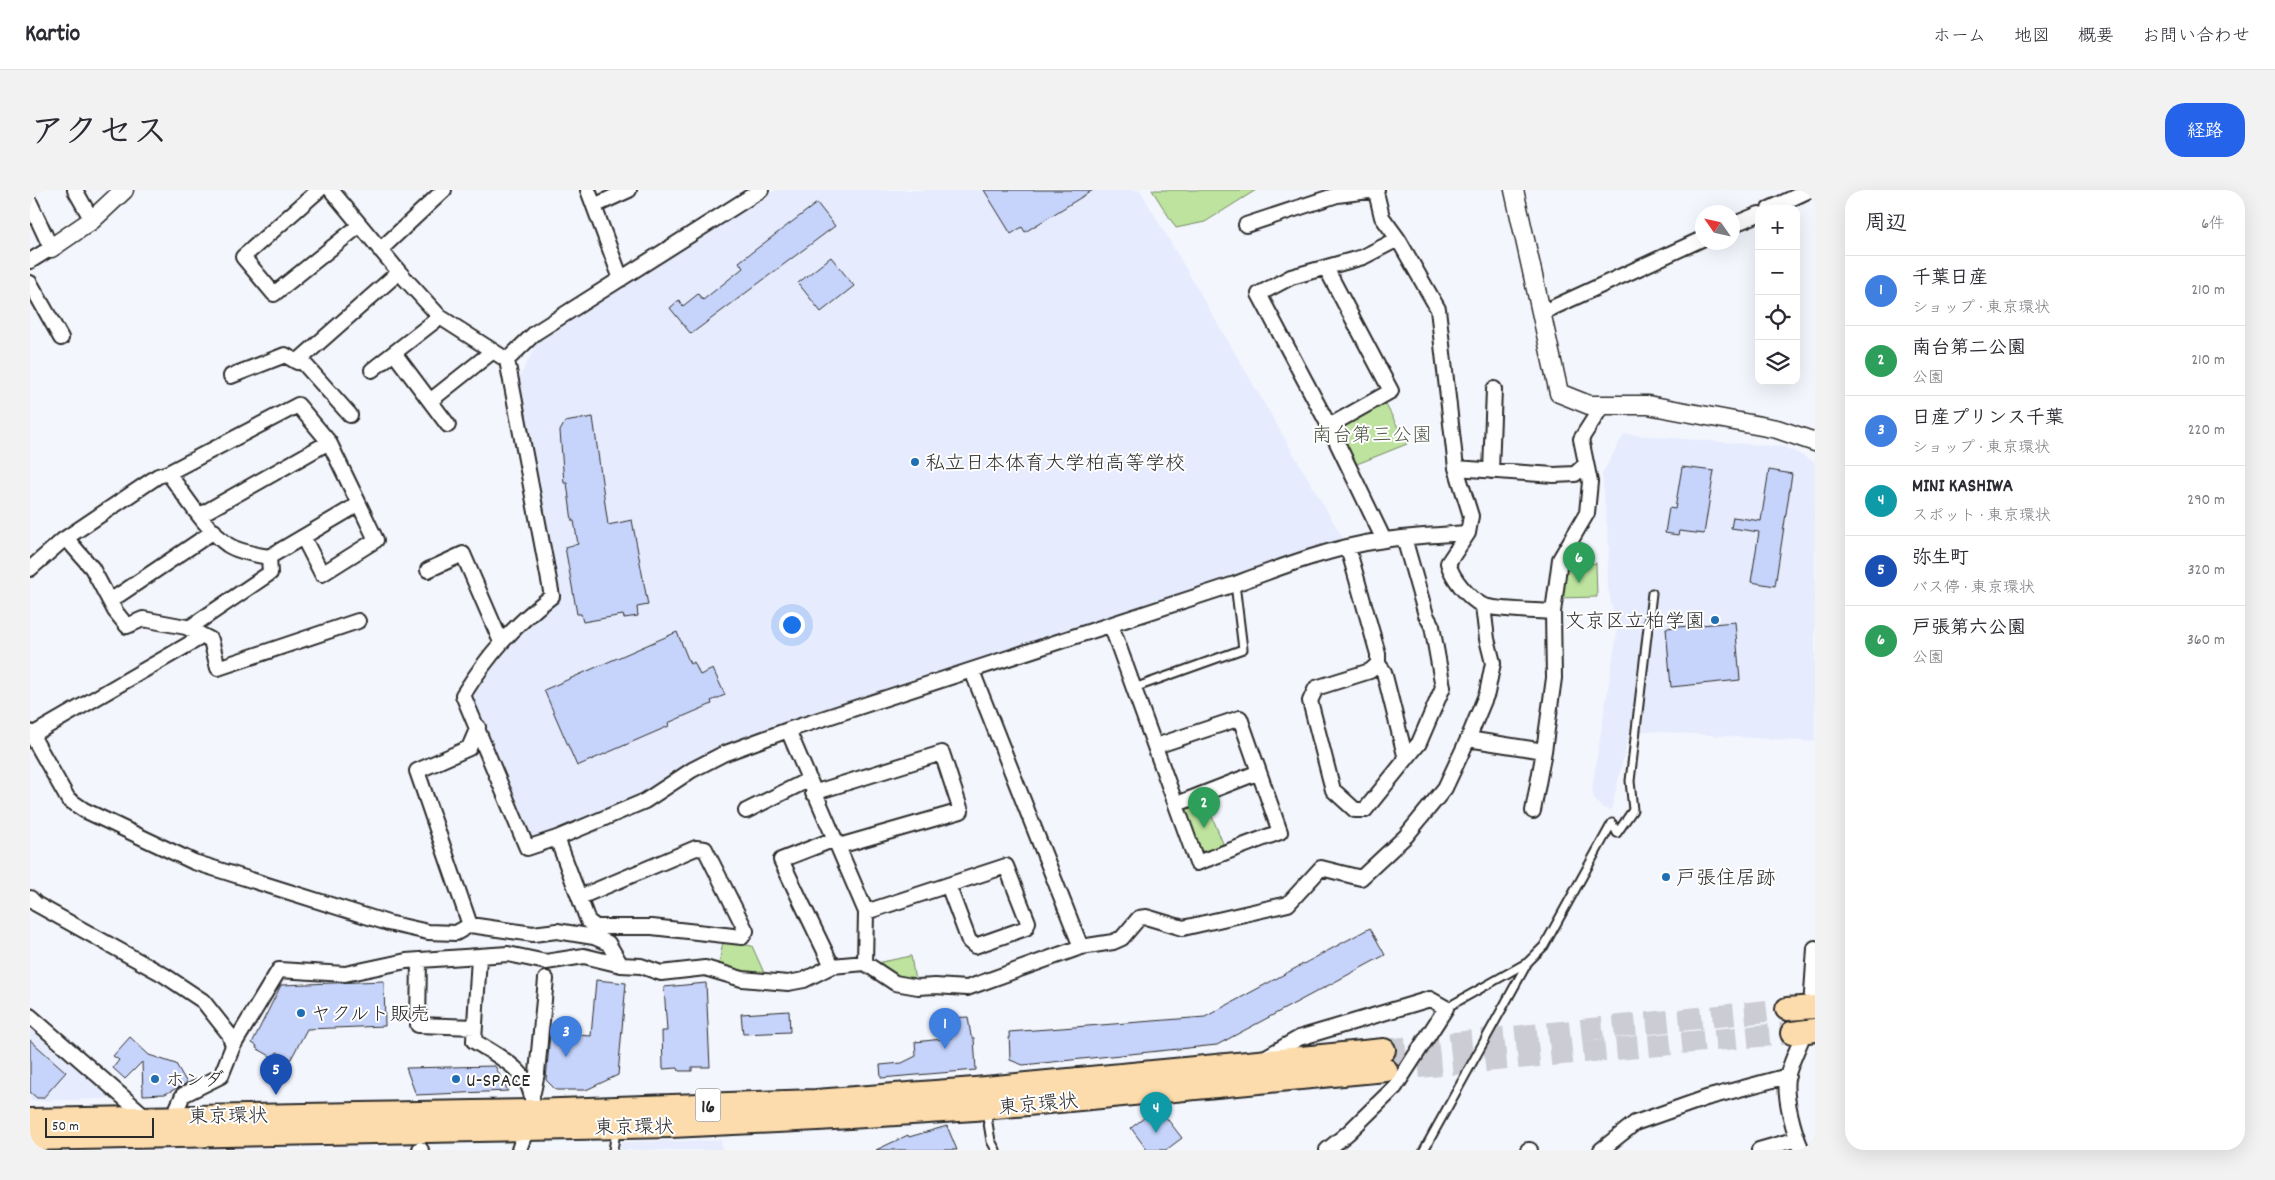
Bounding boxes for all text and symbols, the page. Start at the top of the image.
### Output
text: Kartio [25,18,80,52]
text: ホーム [1933,25,1986,50]
text: 地図 [2014,25,2050,50]
text: 概要 [2078,25,2114,50]
text: お問い合わせ [2142,25,2250,50]
button: 経路 [2165,103,2245,157]
text: アクセス [30,110,168,160]
north arrow [1695,205,1740,250]
map controls [1755,205,1800,385]
button: + [1755,205,1800,250]
text: 周辺 [1865,210,1907,240]
text: 6件 [2201,213,2225,236]
button: − [1755,250,1800,295]
text: 千葉日産 [1912,266,1988,293]
text: 1 [1879,279,1883,302]
text: 210 m [2191,279,2225,302]
button: locate [1755,295,1800,340]
text: ショップ · 東京環状 [1912,297,2050,320]
text: 南台第二公園 [1912,336,2026,363]
button: layers [1755,340,1800,385]
text: 2 [1878,349,1885,372]
text: 210 m [2191,349,2225,372]
text: 公園 [1912,367,1944,390]
text: 日産プリンス千葉 [1912,406,2064,433]
text: 3 [1877,419,1885,442]
text: 220 m [2188,419,2225,442]
park label: 南台第三公園 [1312,423,1432,451]
text: ショップ · 東京環状 [1912,437,2050,460]
place label: 私立日本体育大学柏高等学校 [925,451,1185,479]
marker: 私立日本体育大学柏高等学校 [909,456,921,468]
text: MINI KASHIWA [1912,474,2013,501]
text: 4 [1878,489,1884,512]
text: 290 m [2187,489,2225,512]
text: スポット · 東京環状 [1912,505,2051,528]
pin: 6 [1563,542,1595,583]
text: 弥生町 [1912,546,1969,573]
text: 5 [1877,559,1885,582]
text: 320 m [2188,559,2225,582]
text: バス停 · 東京環状 [1912,577,2035,600]
place label: 文京区立柏学園 [1565,609,1705,637]
your location [779,612,805,638]
marker: 文京区立柏学園 [1709,614,1721,626]
text: 戸張第六公園 [1912,616,2026,643]
text: 6 [1877,629,1885,652]
text: 360 m [2187,629,2225,652]
text: 公園 [1912,647,1944,670]
pin: 2 [1188,787,1220,828]
place label: 戸張住居跡 [1676,866,1776,894]
marker: 戸張住居跡 [1660,871,1672,883]
place label: ヤクルト販売 [311,1002,430,1030]
marker: ヤクルト販売 [295,1007,307,1019]
pin: 1 [929,1008,961,1049]
pin: 3 [550,1016,582,1057]
pin: 5 [260,1054,292,1095]
place label: ホンダ [165,1068,224,1096]
place label: U-SPACE [466,1068,530,1096]
marker: ホンダ [149,1073,161,1085]
marker: U-SPACE [450,1073,462,1085]
road number: 16 [696,1088,720,1122]
street label: 東京環状 [997,1089,1079,1123]
pin: 4 [1140,1092,1172,1133]
street label: 東京環状 [188,1103,268,1133]
street label: 東京環状 [594,1114,674,1144]
scale bar [45,1115,154,1138]
text: 50 m [52,1117,79,1137]

